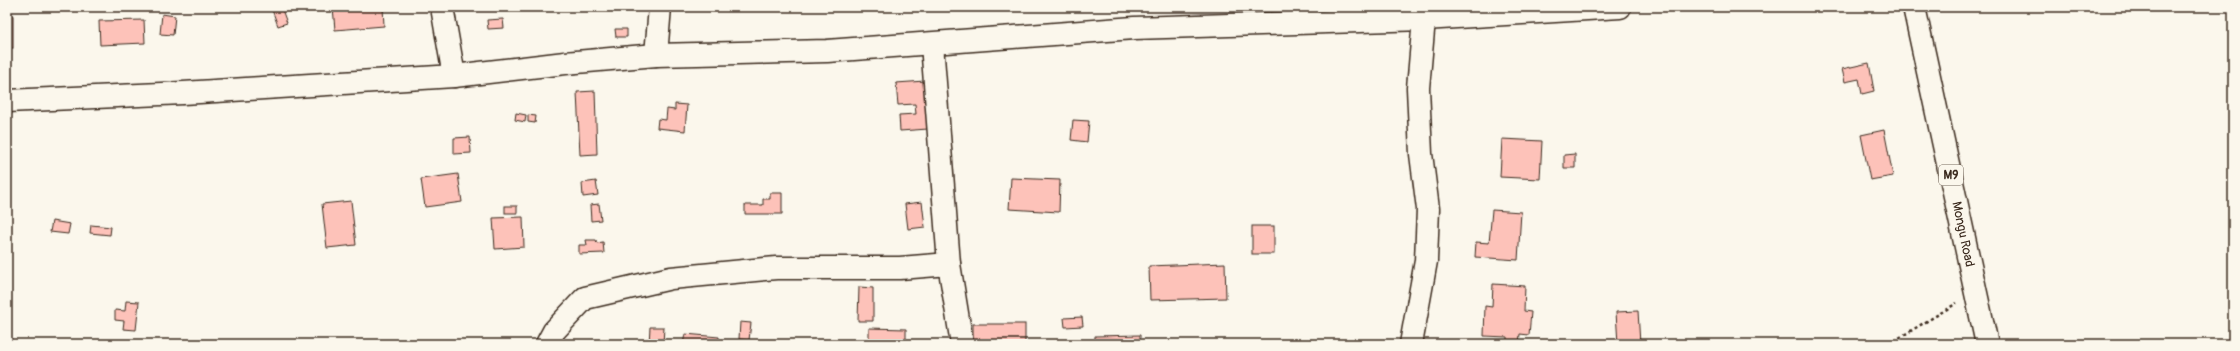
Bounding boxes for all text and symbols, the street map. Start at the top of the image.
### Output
road number: M9 [1939,165,1963,185]
street label: Mongu Road [1948,200,1978,268]

